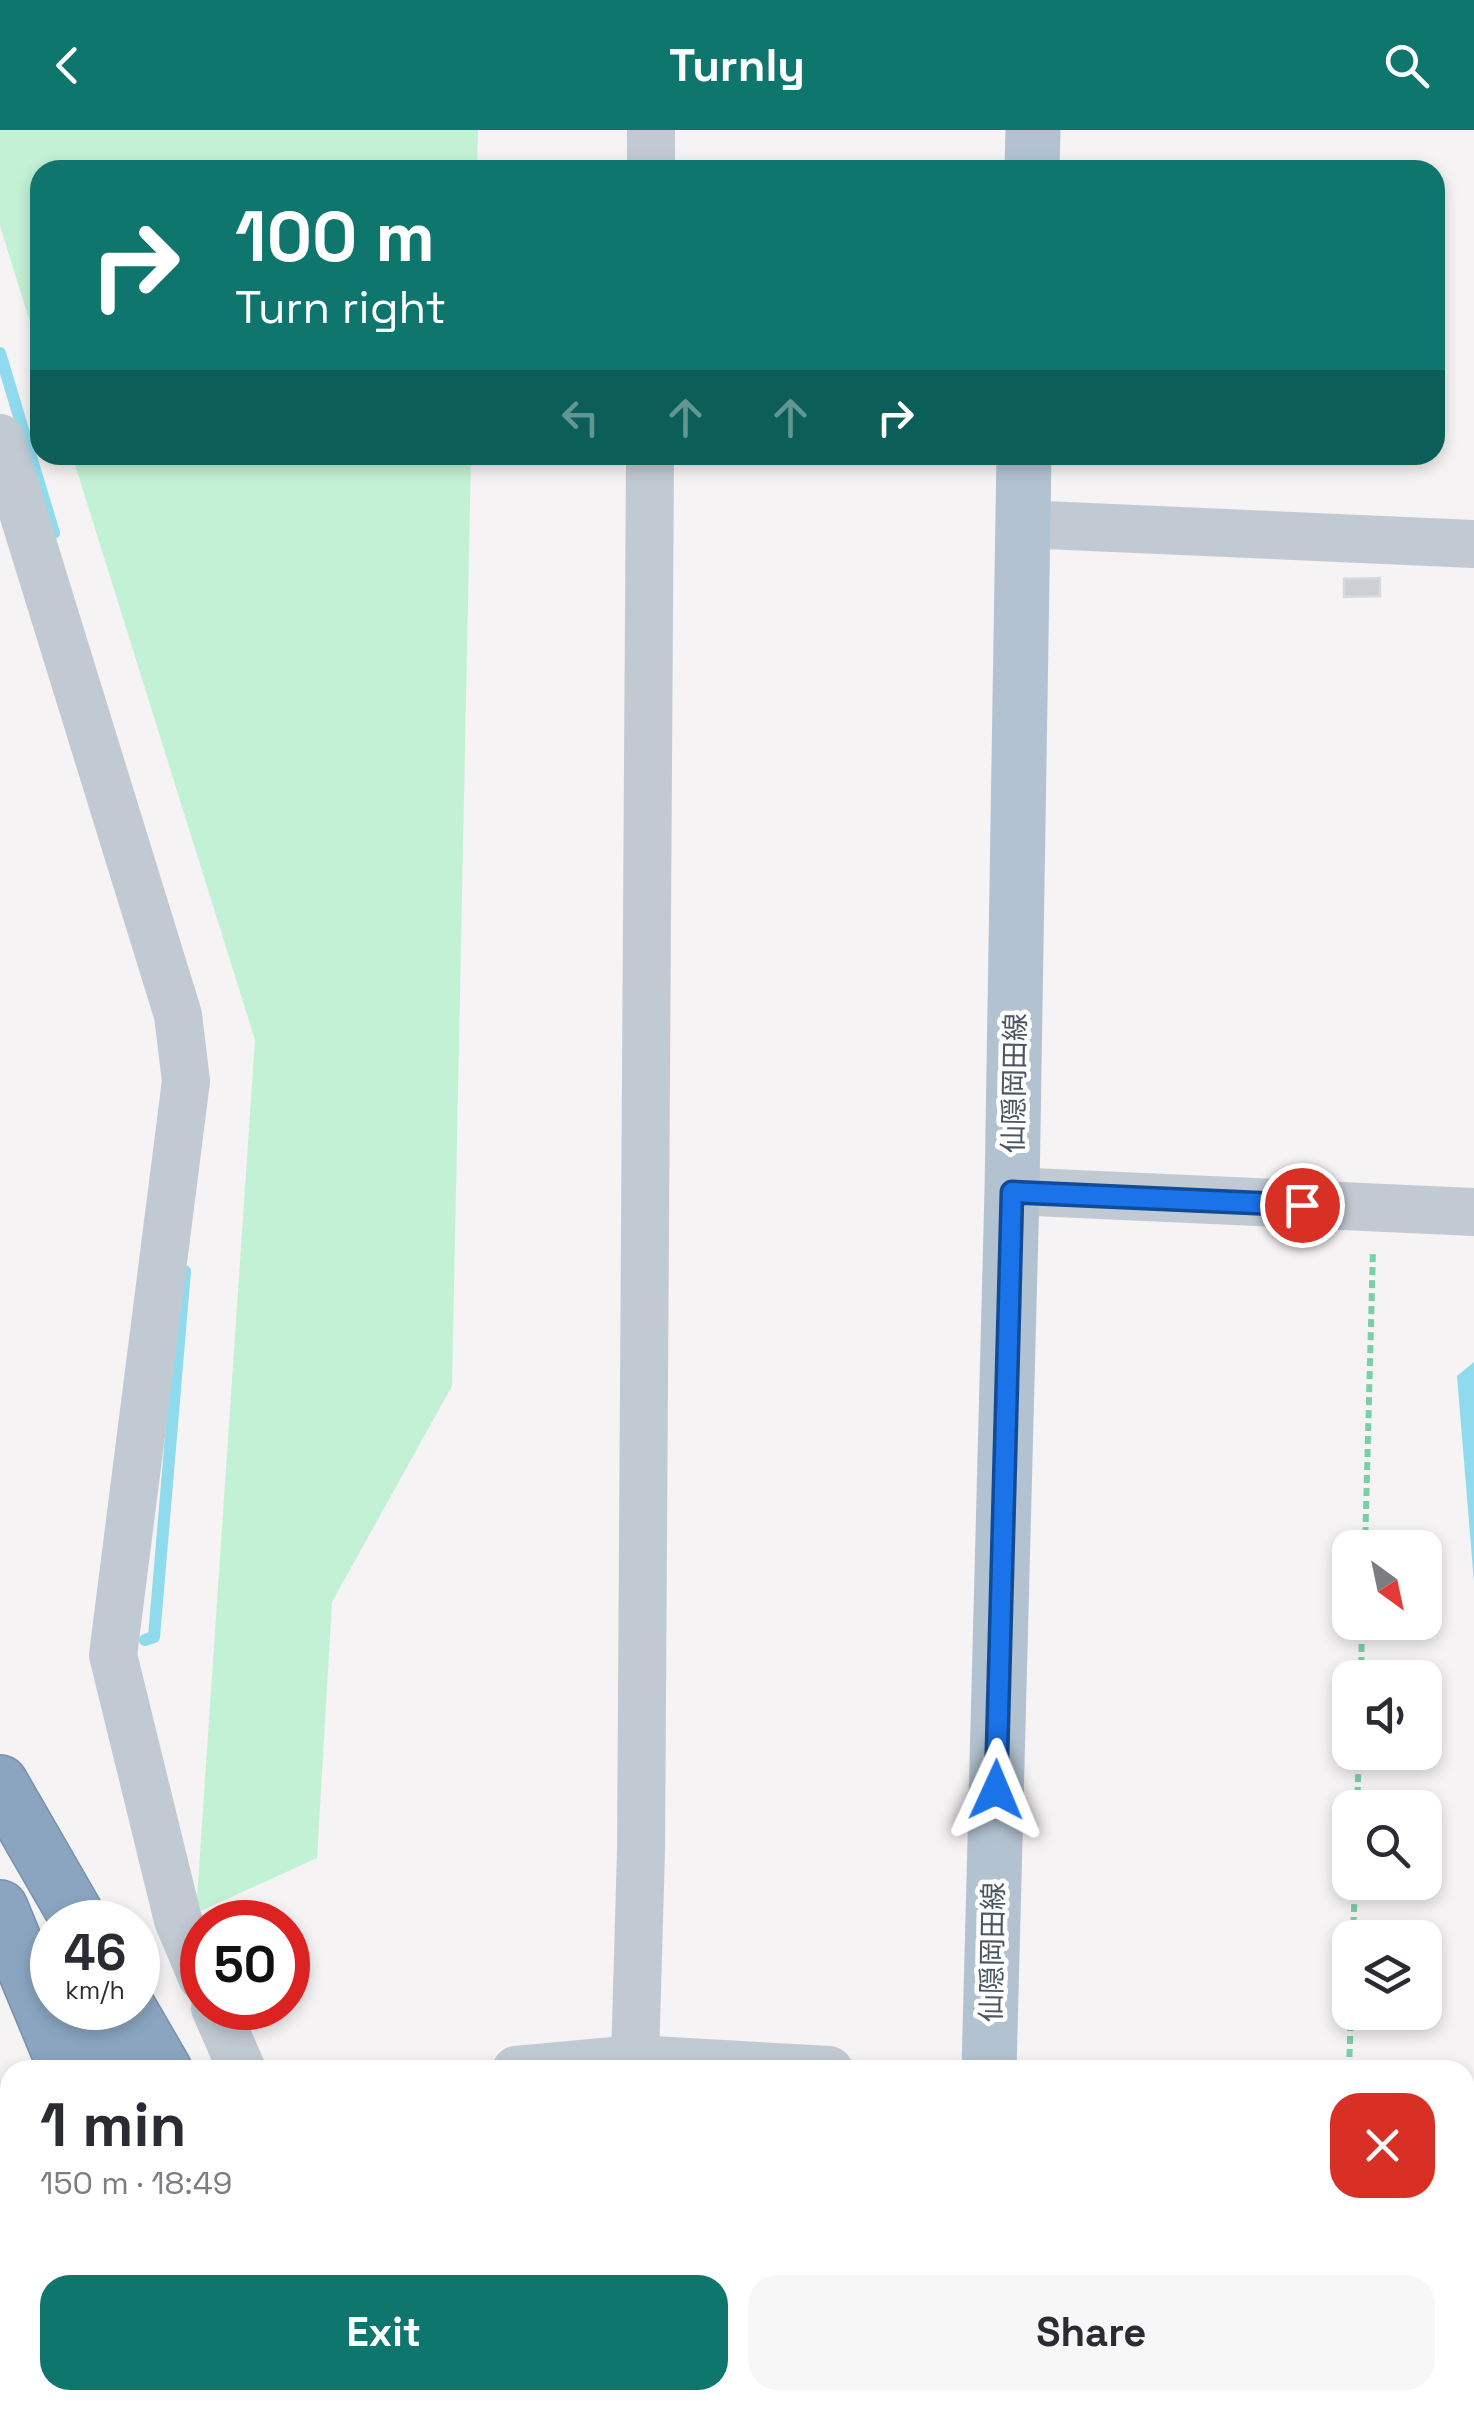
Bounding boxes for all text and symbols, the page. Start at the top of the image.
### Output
text: Turnly [669,37,805,94]
icon: back [40,38,95,93]
icon: search [1379,38,1434,93]
text: 100 m [235,192,435,281]
icon: right [70,200,200,330]
text: Turn right [235,279,446,336]
icon: left [553,390,608,445]
icon: ahead [658,390,713,445]
icon: ahead [763,390,818,445]
icon: right [868,390,923,445]
street label: 仙隠岡田線 [995,1013,1033,1153]
pin [1260,1163,1345,1248]
icon: arrive [1275,1178,1330,1233]
north arrow [1332,1530,1442,1640]
map controls [1332,1530,1442,2030]
button: sound [1332,1660,1442,1770]
position arrow [944,1738,1048,1842]
button: search [1332,1790,1442,1900]
street label: 仙隠岡田線 [973,1882,1011,2022]
speed limit sign: 50 [180,1900,310,2030]
button: layers [1332,1920,1442,2030]
text: 46 [64,1921,126,1985]
text: km/h [65,1974,125,2006]
text: 1 min [40,2087,187,2164]
button: close [1330,2093,1435,2198]
text: 150 m · 18:49 [40,2163,232,2203]
button: Exit [40,2275,728,2390]
button: Share [748,2275,1435,2390]

